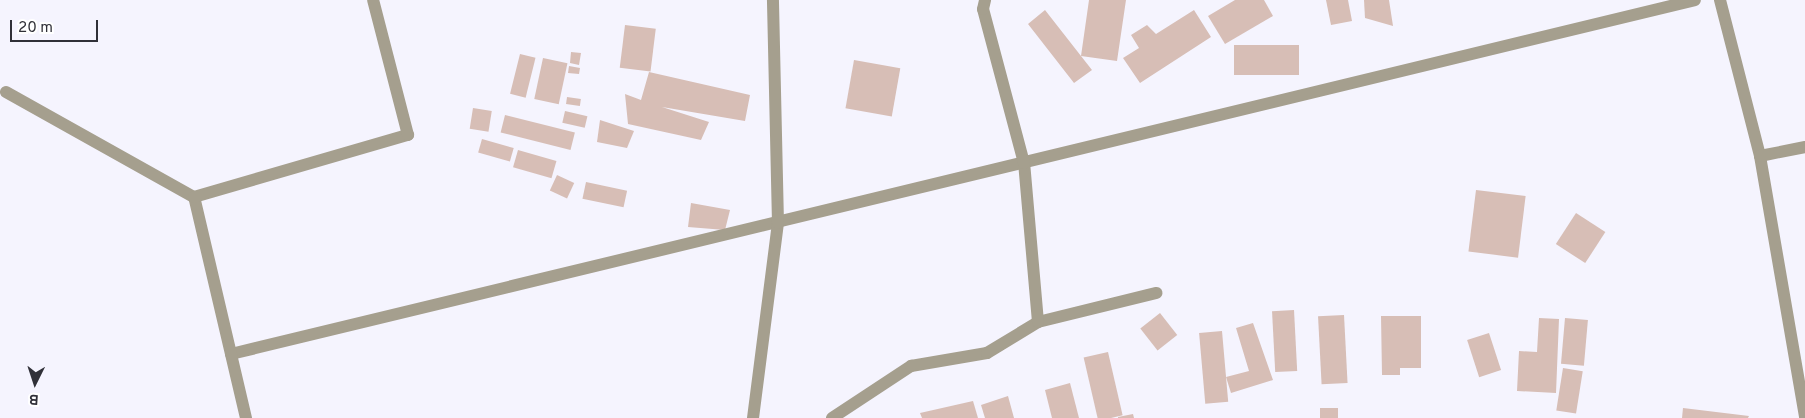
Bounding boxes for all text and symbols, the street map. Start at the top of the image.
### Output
scale bar [12,10,100,42]
text: 20 m [18,19,53,38]
north arrow [10,358,60,408]
text: B [29,390,39,407]

